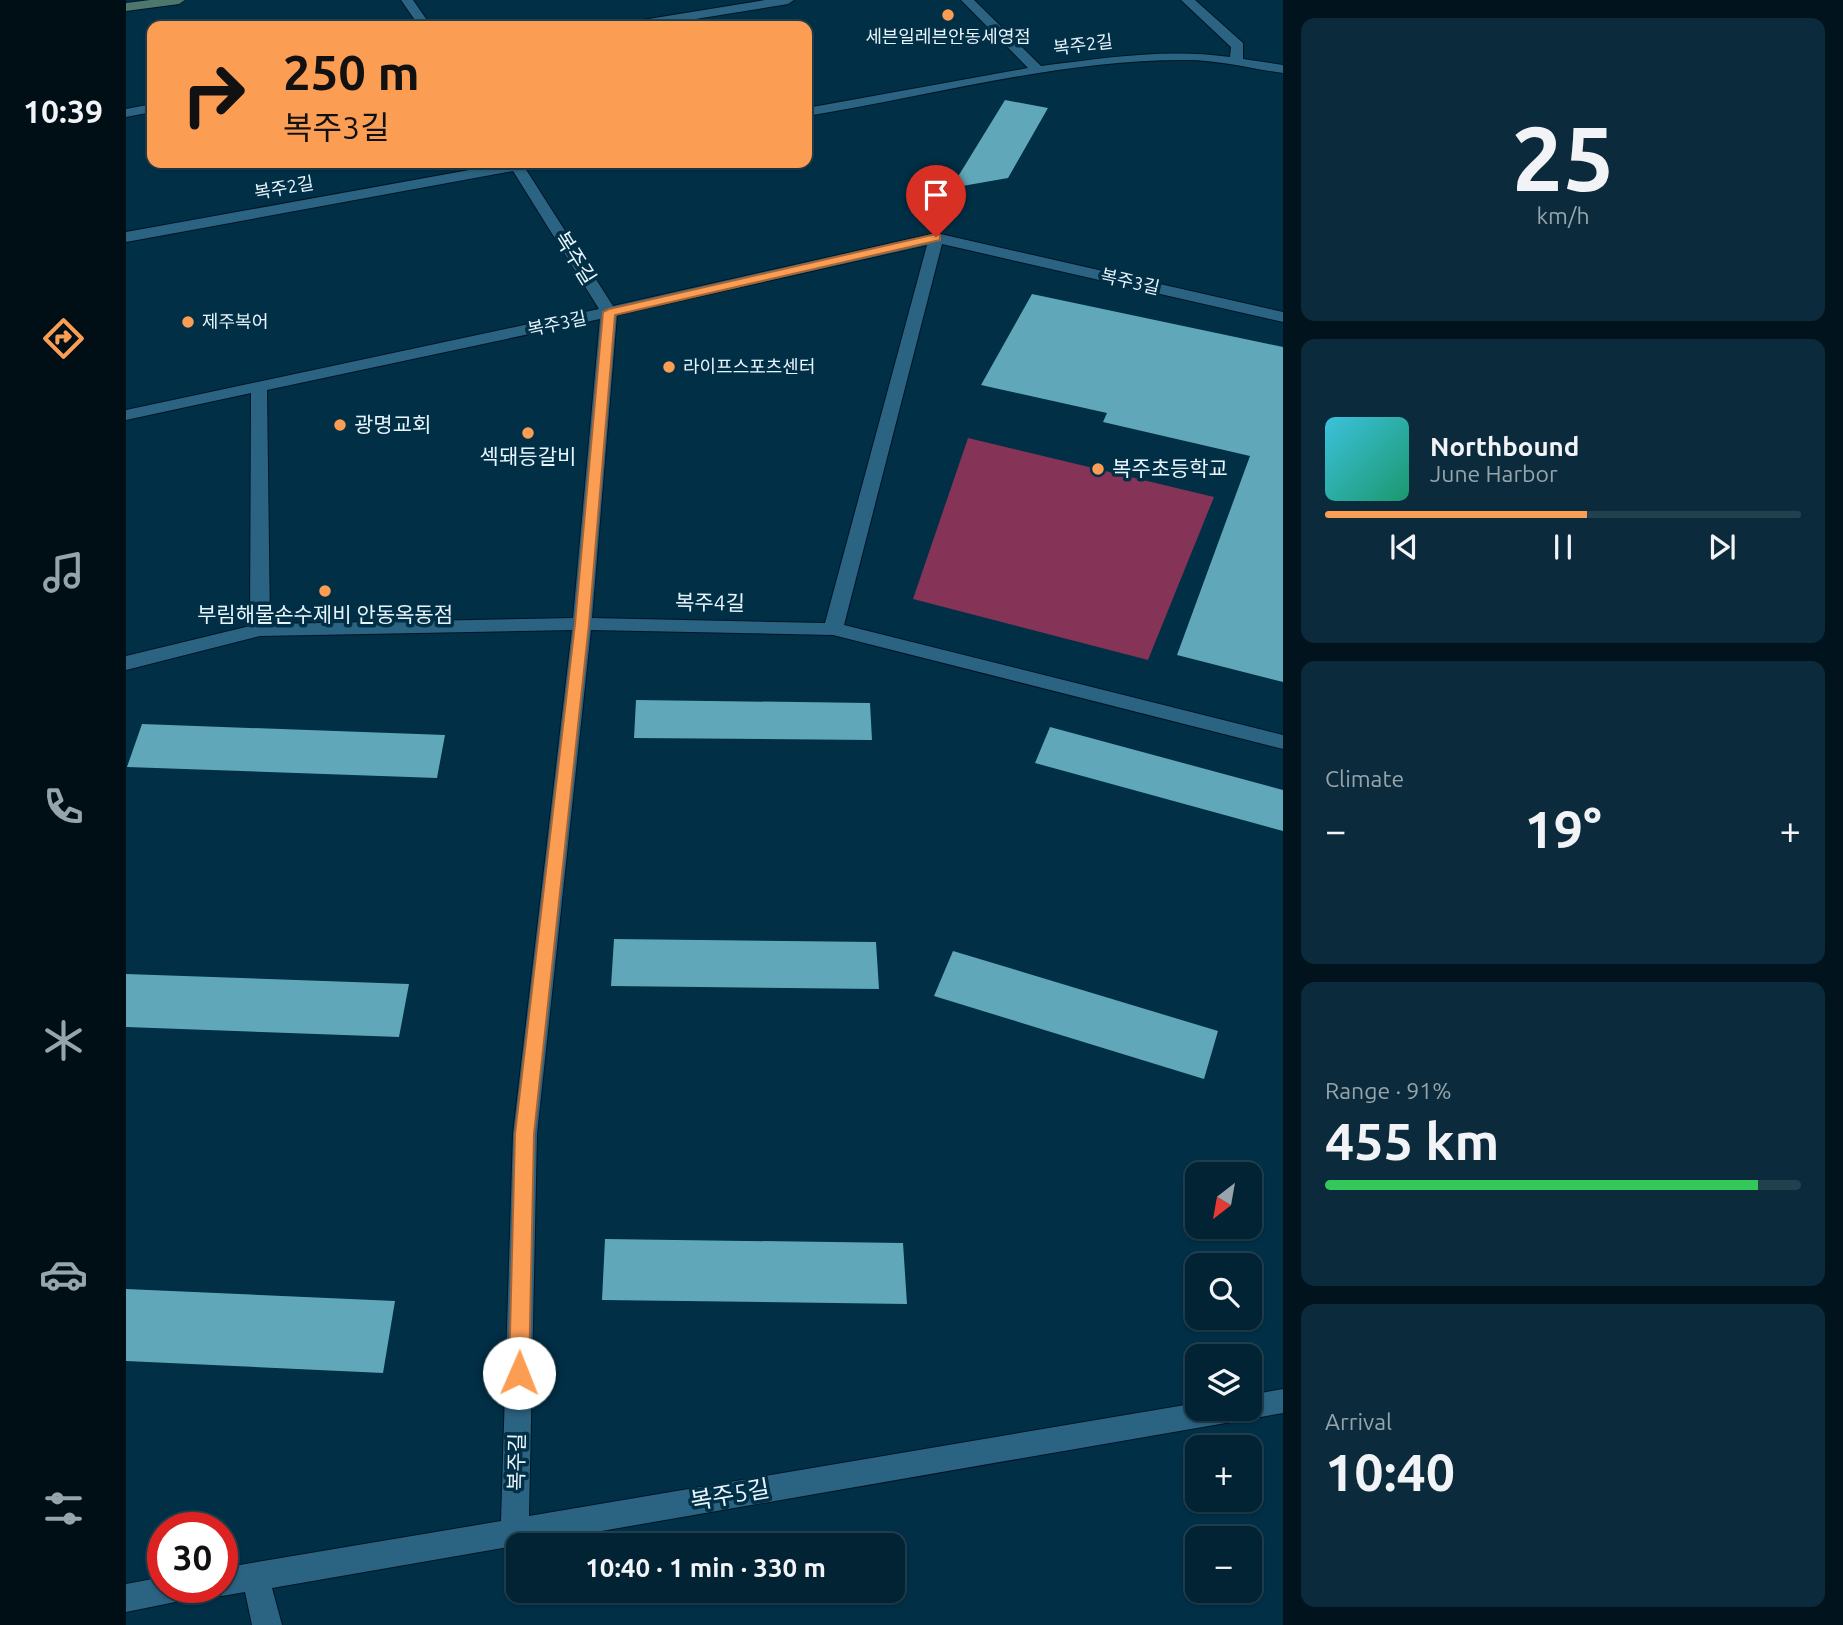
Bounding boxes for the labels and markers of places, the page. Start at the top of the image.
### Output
marker: 세븐일레븐안동세영점 [940,7,956,23]
place label: 세븐일레븐안동세영점 [865,26,1031,46]
pin [906,165,966,237]
place label: 제주복어 [202,311,268,331]
marker: 제주복어 [180,314,196,330]
place label: 라이프스포츠센터 [683,356,815,376]
marker: 라이프스포츠센터 [661,359,677,375]
place label: 광명교회 [354,412,431,436]
marker: 광명교회 [332,417,348,433]
marker: 섹돼등갈비 [520,425,536,441]
place label: 섹돼등갈비 [480,444,576,468]
place label: 복주초등학교 [1112,456,1228,480]
marker: 복주초등학교 [1090,461,1106,477]
marker: 부림해물손수제비 안동옥동점 [317,583,333,599]
place label: 부림해물손수제비 안동옥동점 [197,602,453,626]

